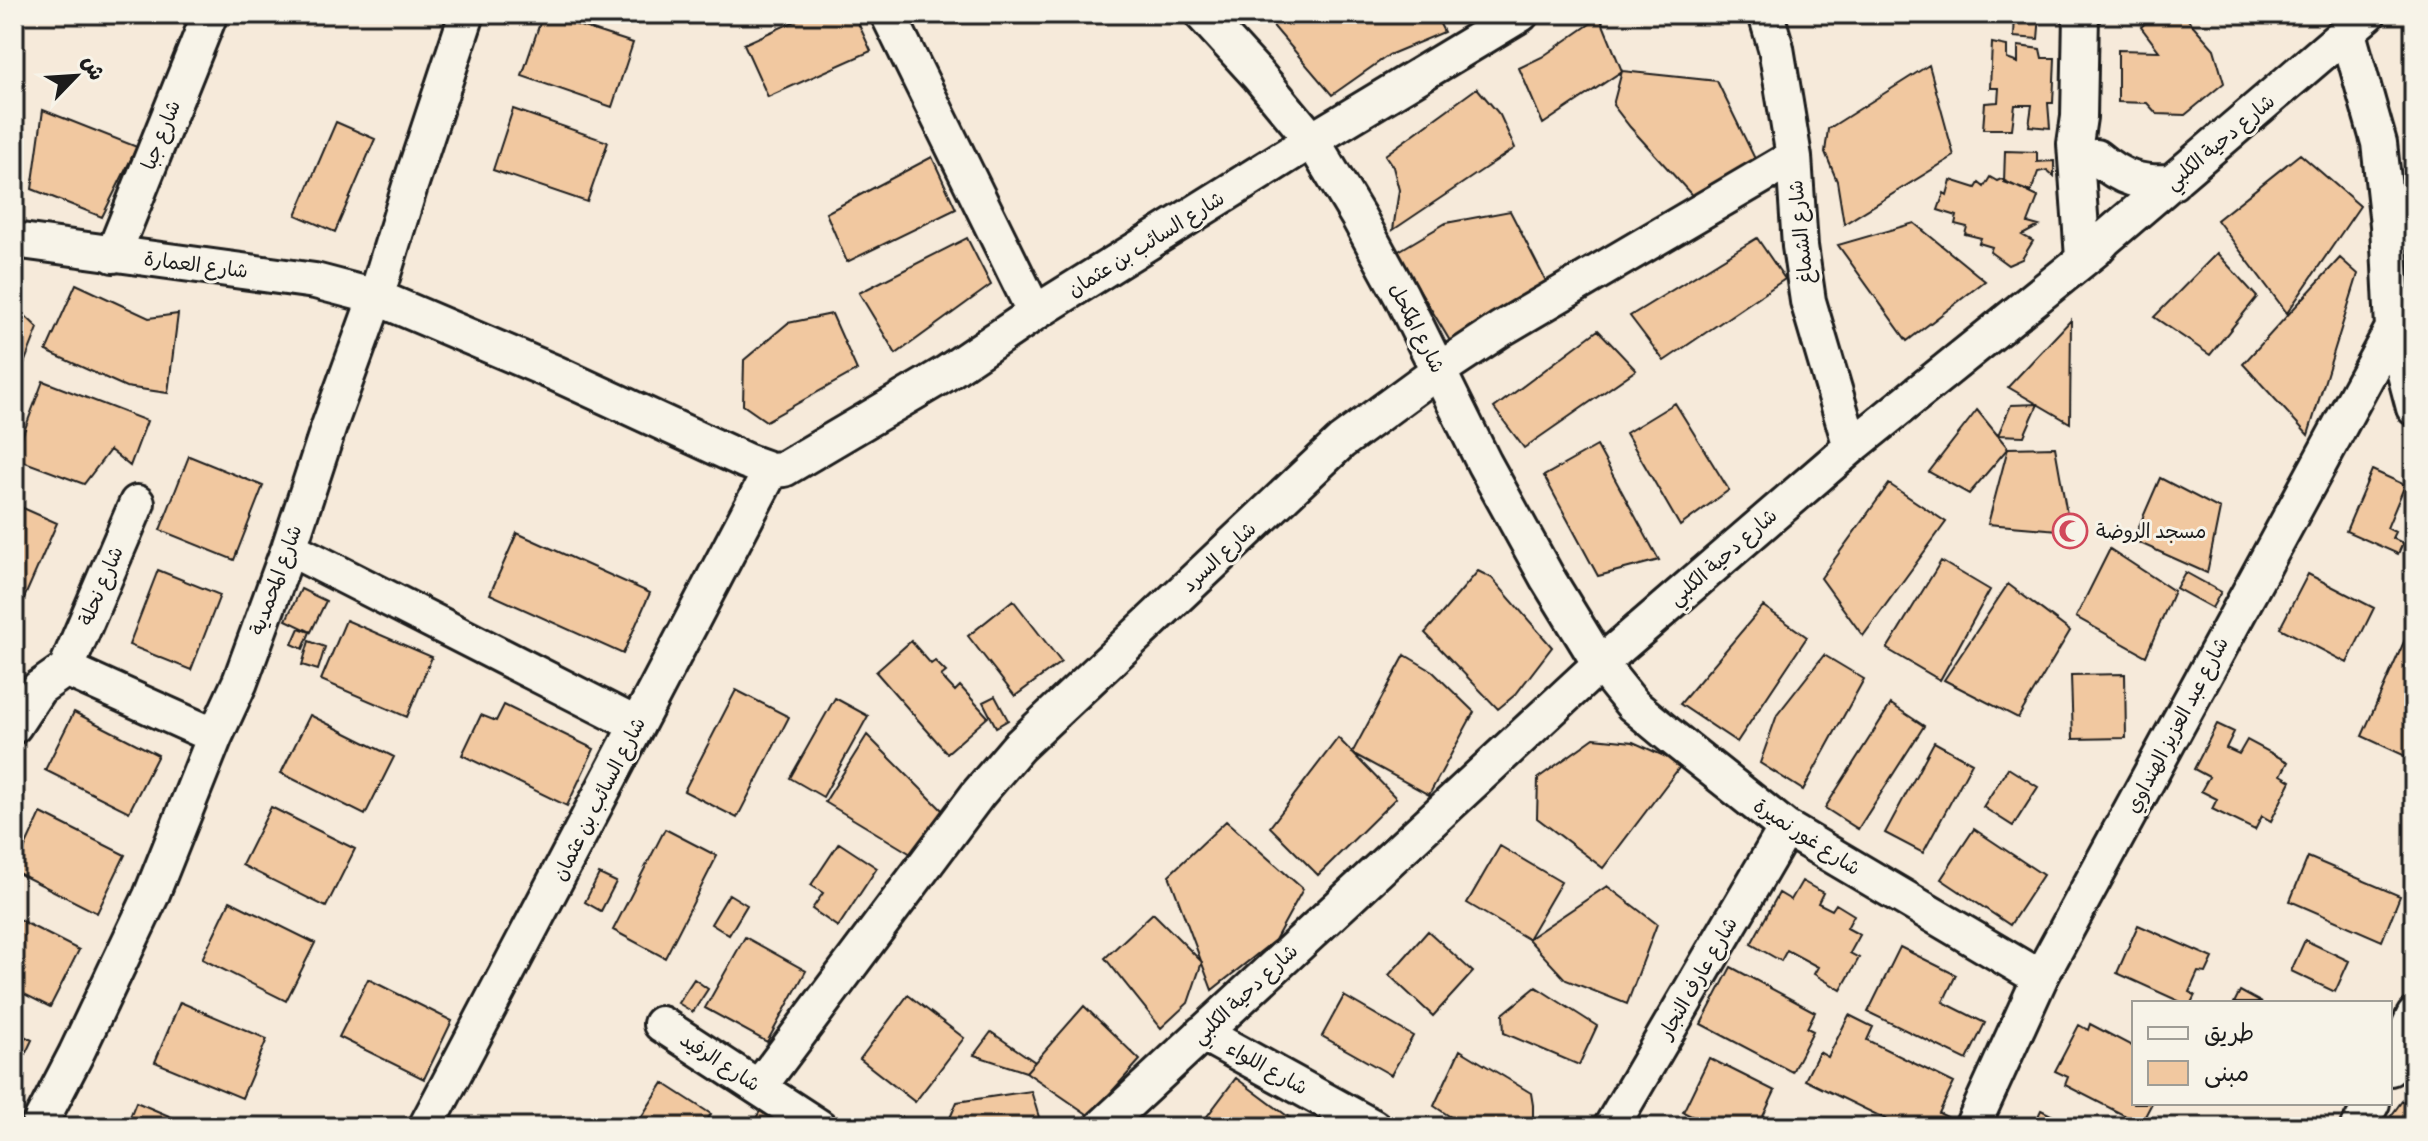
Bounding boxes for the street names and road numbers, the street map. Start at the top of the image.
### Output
street label: شارع دحية الكلبي [2160,89,2283,199]
street label: شارع جبا [136,97,187,174]
street label: شارع الشماغ [1783,179,1820,285]
street label: شارع السائب بن عثمان [1063,186,1230,303]
street label: شارع العمارة [142,246,250,285]
street label: شارع المكحل [1383,279,1450,378]
street label: شارع دحية الكلبي [1664,503,1786,615]
street label: شارع السرد [1177,516,1262,598]
street label: شارع المحمدية [244,521,308,639]
street label: شارع نحلة [73,543,130,630]
street label: شارع عبد العزيز الهنداوي [2120,633,2236,818]
street label: شارع السائب بن عثمان [547,713,652,885]
street label: شارع غور نميرة [1748,793,1865,882]
street label: شارع عارف النجار [1652,913,1744,1046]
street label: شارع دحية الكلبي [1187,939,1307,1053]
street label: شارع الرفيد [675,1027,765,1098]
street label: شارع اللواء [1222,1036,1312,1101]

